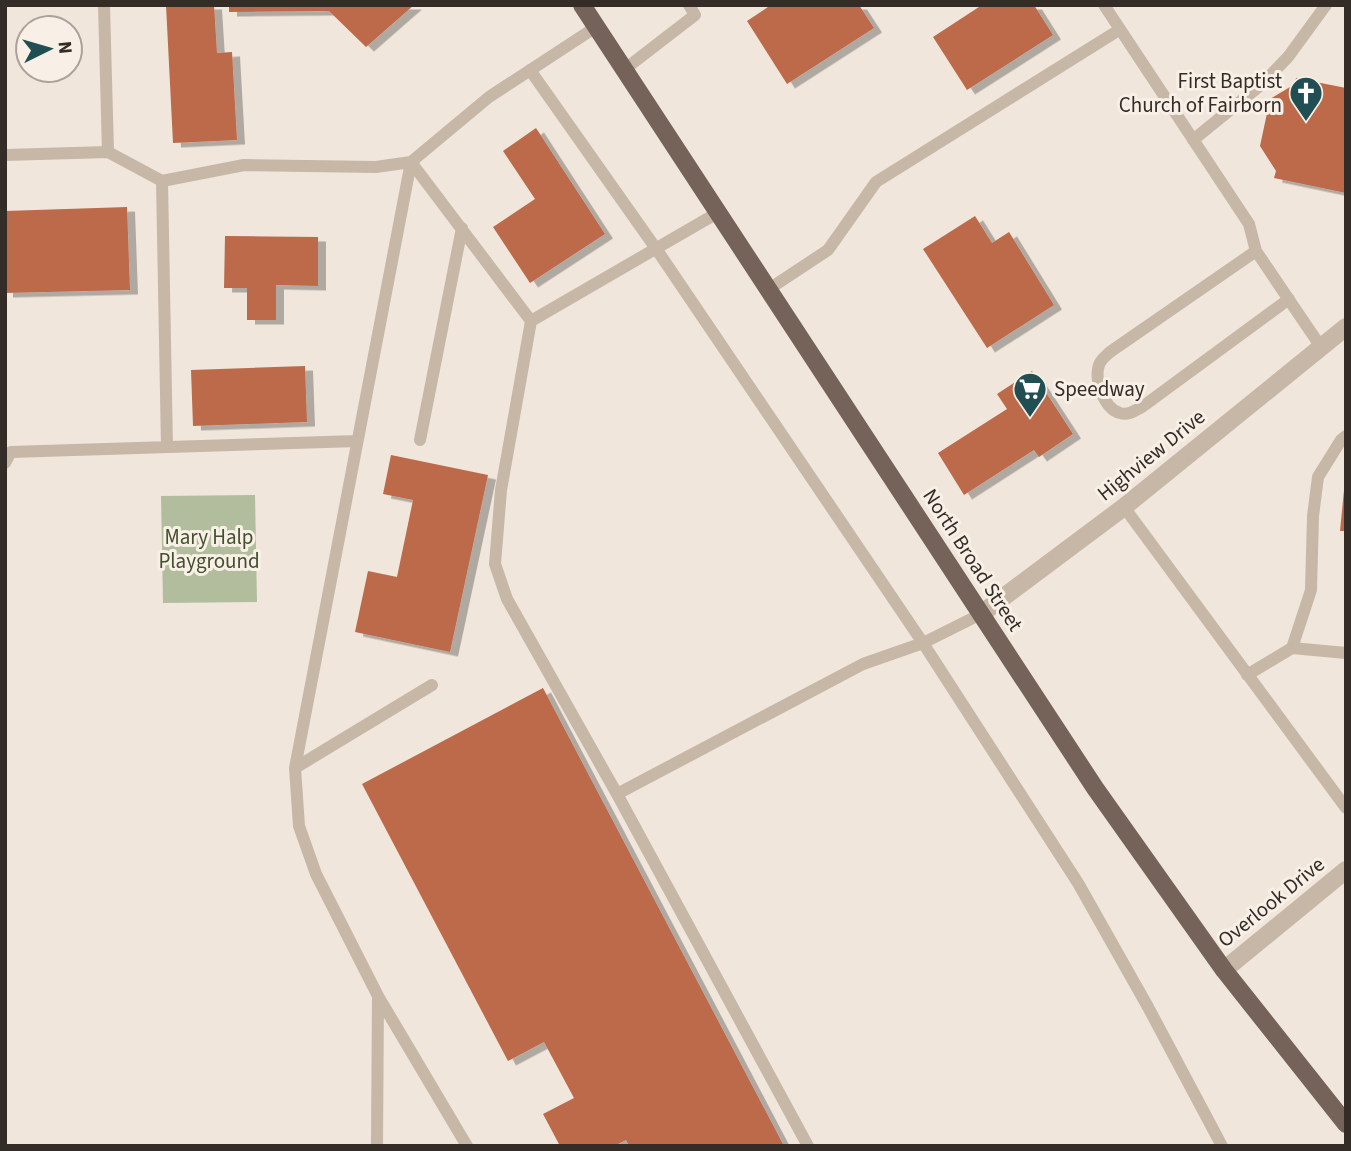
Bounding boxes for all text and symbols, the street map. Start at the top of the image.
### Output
north arrow [14,14,84,84]
text: N [50,40,78,55]
place label: First Baptist Church of Fairborn [1119,66,1282,120]
church icon: First Baptist Church of Fairborn [1287,74,1325,123]
supermarket icon: Speedway [1011,370,1049,419]
place label: Speedway [1054,374,1145,404]
street label: Highview Drive [1091,402,1211,508]
street label: North Broad Street [916,483,1030,637]
park label: Mary Halp Playground [158,522,260,576]
street label: Overlook Drive [1211,850,1331,954]

